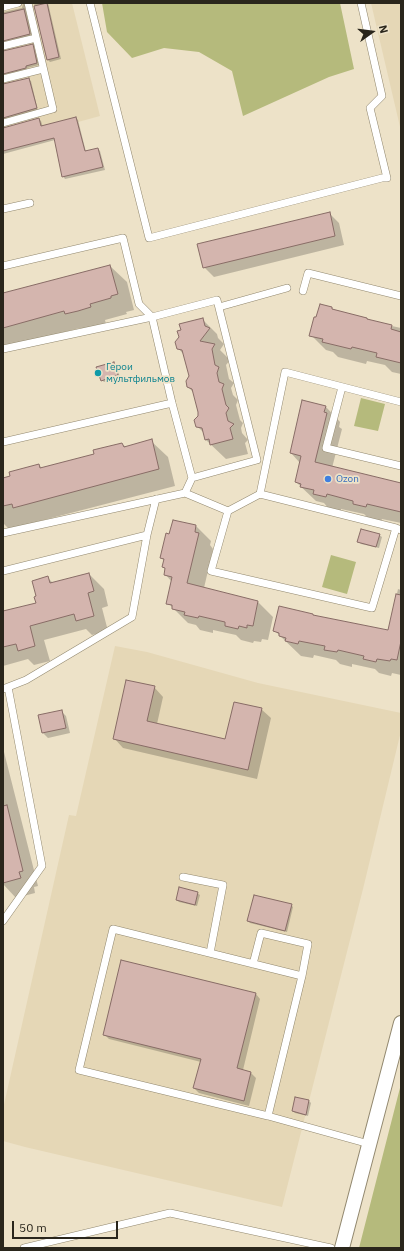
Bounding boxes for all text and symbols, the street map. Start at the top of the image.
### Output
north arrow [352,12,392,52]
text: N [376,24,391,35]
place label: Герои мультфильмов [106,361,175,384]
marker: Герои мультфильмов [93,368,103,378]
place label: Ozon [336,473,359,485]
marker: Ozon [323,474,333,484]
scale bar [14,1213,120,1239]
text: 50 m [19,1220,47,1235]

